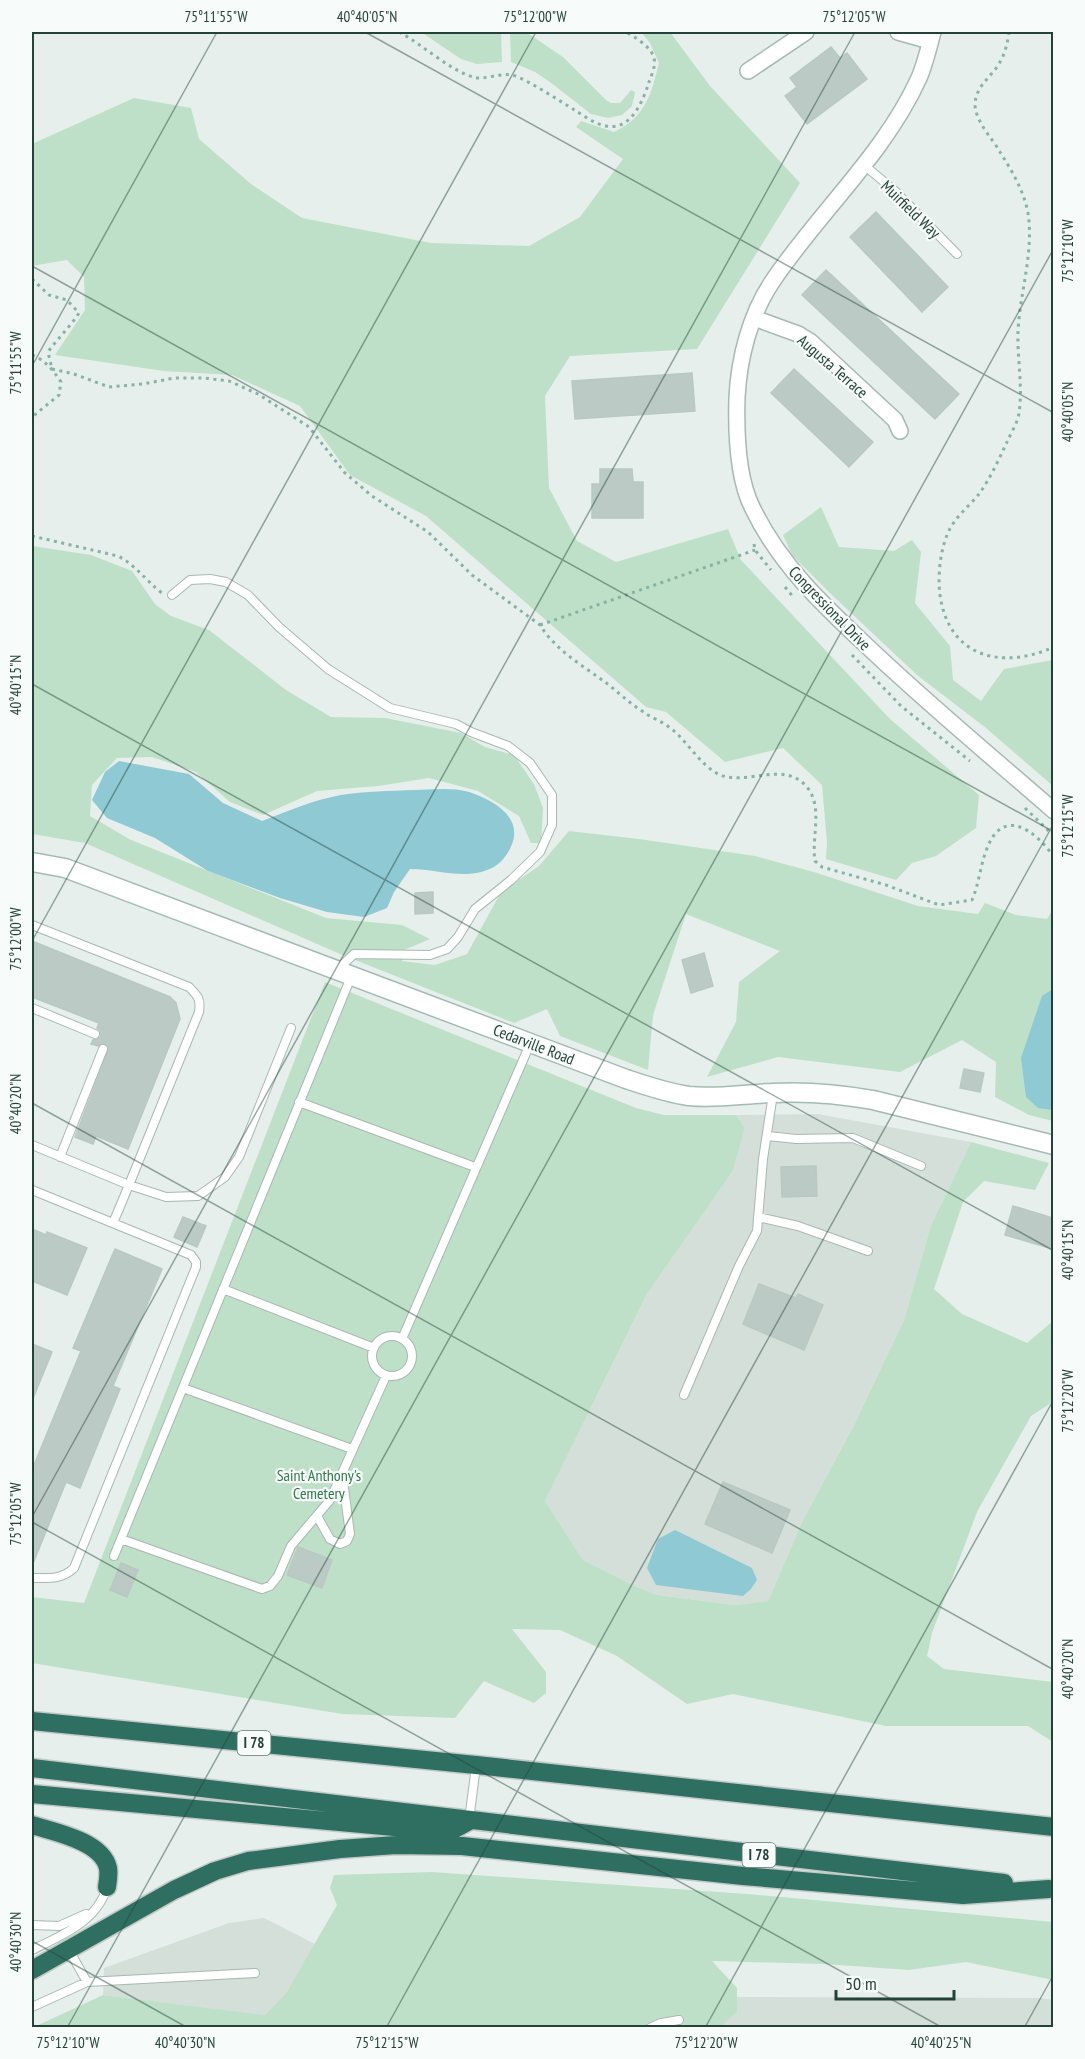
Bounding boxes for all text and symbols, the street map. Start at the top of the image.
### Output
text: 75°11'55"W [184,7,248,26]
text: 40°40'05"N [337,7,397,26]
text: 75°12'00"W [503,7,567,26]
text: 75°12'05"W [822,7,886,26]
street label: Muirfield Way [877,176,945,242]
text: 75°12'10"W [1058,219,1077,283]
street label: Augusta Terrace [794,330,872,402]
text: 75°11'55"W [6,331,25,395]
text: 40°40'05"N [1058,382,1077,442]
street label: Congressional Drive [785,562,875,654]
text: 40°40'15"N [6,655,25,715]
text: 75°12'15"W [1058,794,1077,858]
text: 75°12'00"W [6,907,25,971]
street label: Cedarville Road [490,1019,578,1069]
text: 40°40'20"N [6,1074,25,1134]
text: 40°40'15"N [1058,1220,1077,1280]
text: 75°12'20"W [1058,1369,1077,1433]
park label: Saint Anthony's Cemetery [277,1465,361,1503]
text: 75°12'05"W [6,1482,25,1546]
text: 40°40'20"N [1058,1639,1077,1699]
road number: I 78 [238,1731,270,1755]
road number: I 78 [742,1843,776,1867]
text: 40°40'30"N [6,1912,25,1972]
scale bar [836,1963,954,2001]
text: 50 m [845,1972,877,1995]
text: 75°12'10"W [36,2033,100,2052]
text: 40°40'30"N [155,2033,215,2052]
text: 75°12'15"W [355,2033,419,2052]
text: 75°12'20"W [674,2033,738,2052]
text: 40°40'25"N [911,2033,971,2052]

